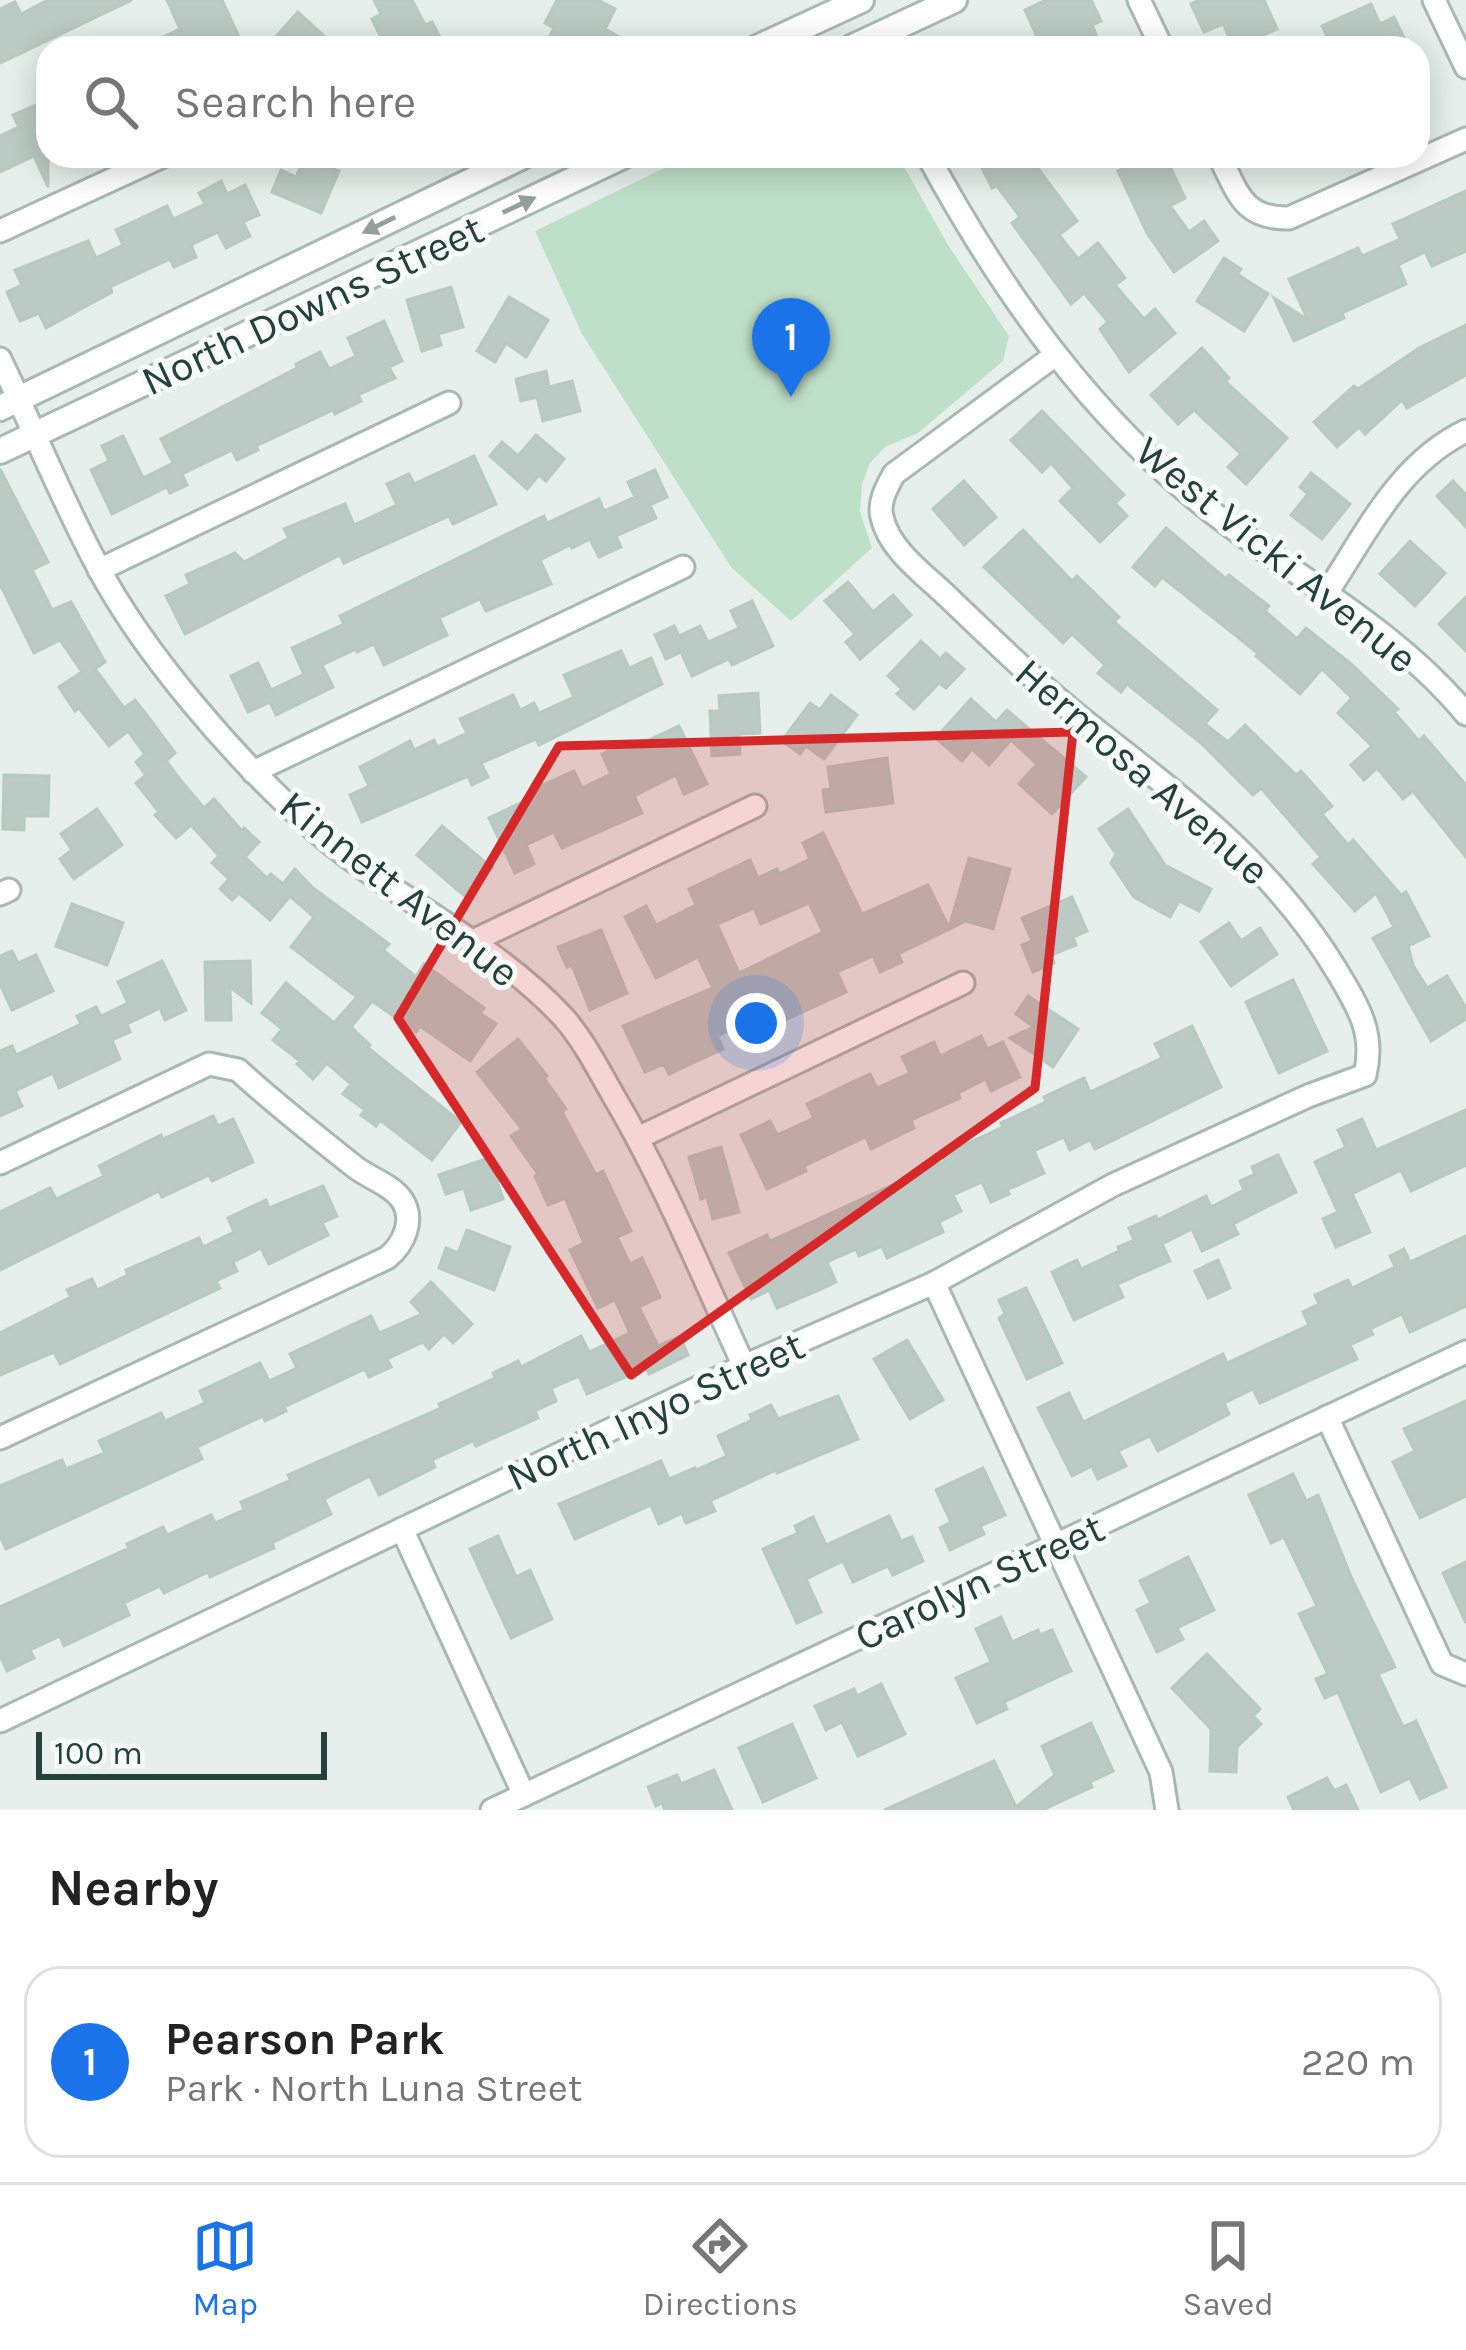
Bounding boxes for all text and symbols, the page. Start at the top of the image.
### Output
search box [36,36,1430,168]
icon: search [78,69,144,135]
text: Search here [174,76,416,128]
one-way arrow [502,195,537,215]
street label: North Downs Street [133,204,491,406]
one-way arrow [362,215,397,235]
pin: 1 [752,298,830,397]
street label: West Vicki Avenue [1125,426,1427,684]
street label: Hermosa Avenue [1005,648,1280,896]
street label: Kinnett Avenue [270,780,529,998]
your location [726,993,786,1053]
street label: North Inyo Street [499,1320,812,1502]
street label: Carolyn Street [847,1502,1112,1661]
scale bar [36,1726,327,1779]
text: 100 m [54,1734,143,1772]
text: Nearby [48,1858,218,1918]
text: Pearson Park [165,2013,444,2065]
text: 1 [83,2039,97,2085]
text: 220 m [1301,2039,1415,2085]
text: Park · North Luna Street [165,2065,582,2111]
tab: Map [192,2213,258,2323]
tab: Directions [643,2213,798,2323]
tab: Saved [1183,2213,1274,2323]

